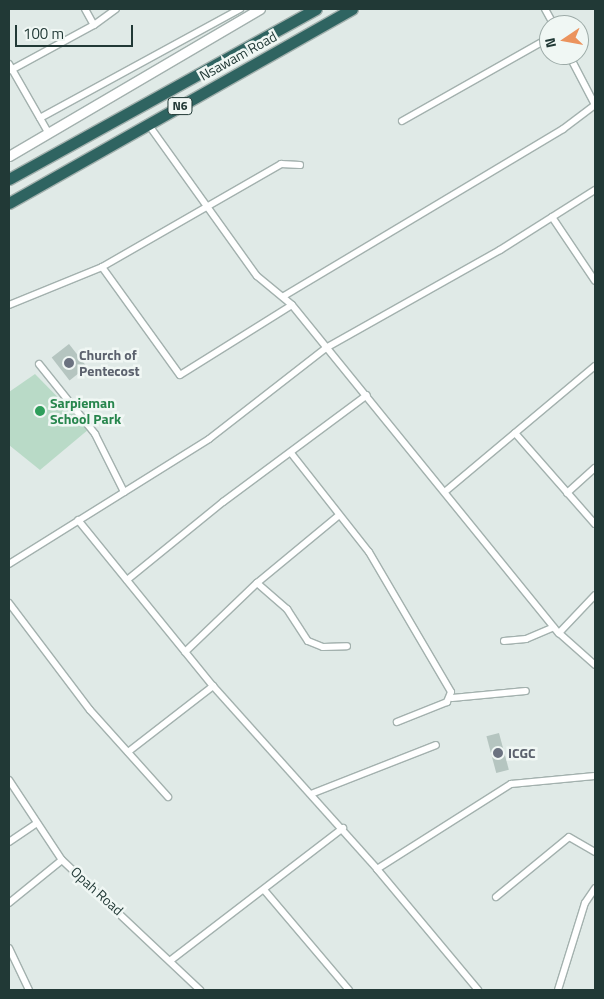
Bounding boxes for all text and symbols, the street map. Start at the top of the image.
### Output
scale bar [18,15,135,47]
north arrow [539,15,589,65]
text: 100 m [23,22,64,45]
street label: Nsawam Road [196,28,280,84]
text: N [539,36,561,50]
road number: N6 [166,96,194,115]
place label: Church of Pentecost [79,347,140,380]
marker: Church of Pentecost [63,357,75,369]
place label: Sarpieman School Park [50,395,121,428]
marker: Sarpieman School Park [34,405,46,417]
place label: ICGC [508,745,536,761]
marker: ICGC [492,747,504,759]
street label: Opah Road [67,863,127,919]

